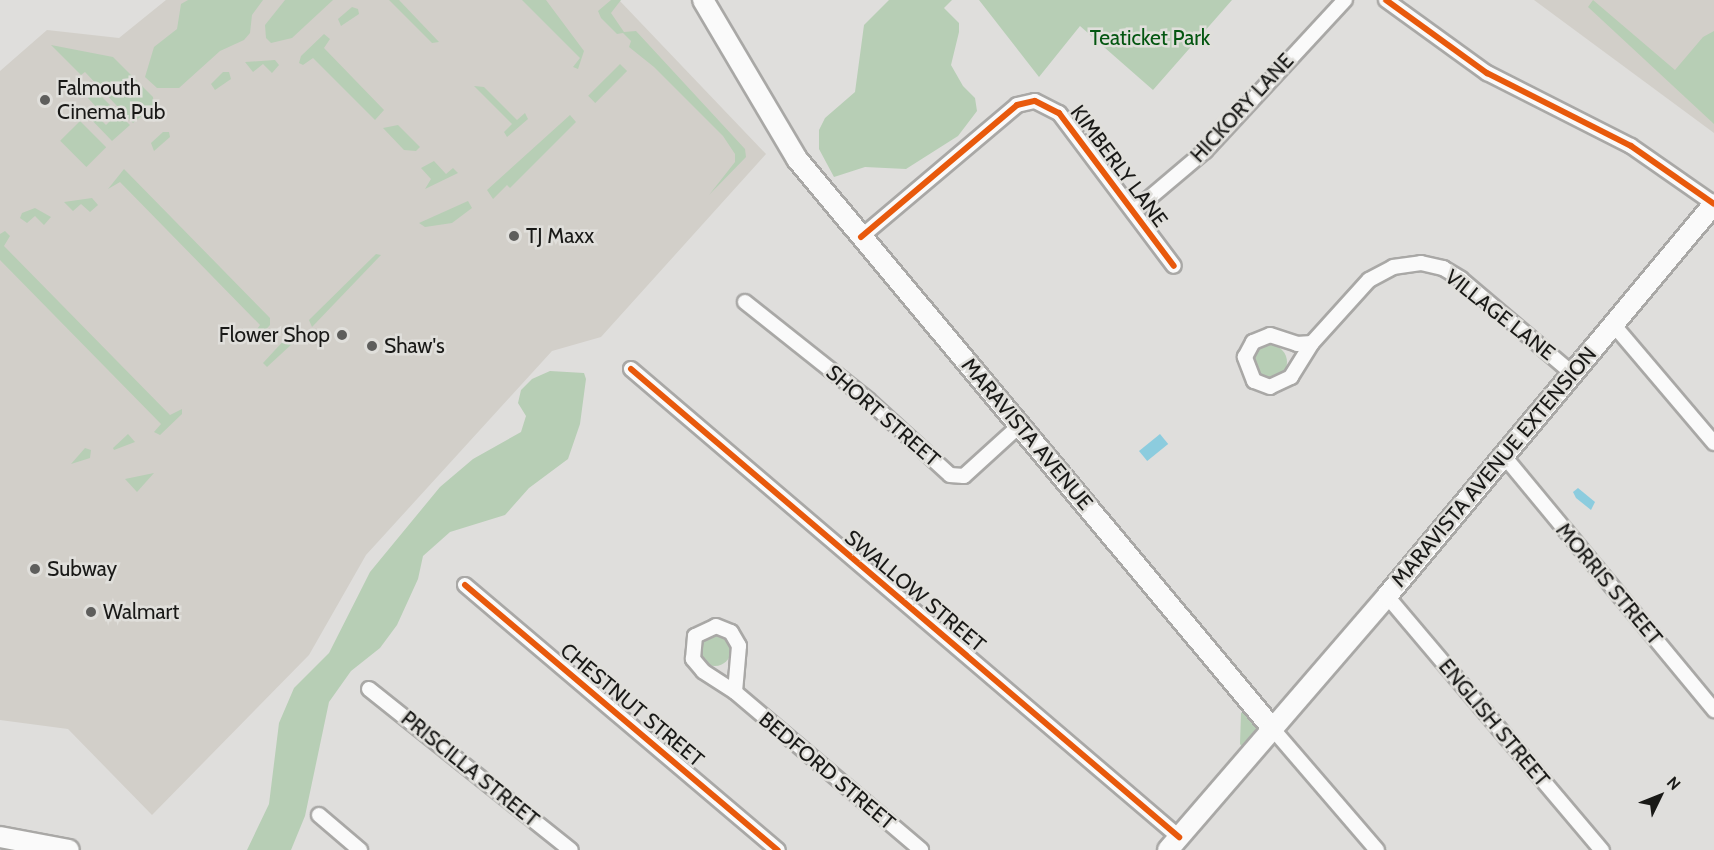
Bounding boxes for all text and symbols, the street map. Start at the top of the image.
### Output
park label: Teaticket Park [1090,25,1210,51]
street label: HICKORY LANE [1185,48,1299,168]
place label: Falmouth Cinema Pub [57,75,165,125]
marker: Falmouth Cinema Pub [38,93,52,107]
street label: KIMBERLY LANE [1065,100,1173,232]
place label: TJ Maxx [526,223,594,249]
marker: TJ Maxx [507,229,521,243]
street label: VILLAGE LANE [1440,264,1560,366]
place label: Flower Shop [219,322,330,348]
marker: Flower Shop [335,328,349,342]
place label: Shaw's [384,333,445,359]
marker: Shaw's [365,339,379,353]
street label: MARAVISTA AVENUE EXTENSION [1386,342,1602,592]
street label: MARAVISTA AVENUE [956,353,1098,515]
street label: SHORT STREET [821,360,945,472]
street label: MORRIS STREET [1551,518,1667,650]
street label: SWALLOW STREET [839,525,991,657]
place label: Subway [47,556,117,582]
marker: Subway [28,562,42,576]
place label: Walmart [103,599,179,625]
marker: Walmart [84,605,98,619]
street label: CHESTNUT STREET [555,638,709,772]
street label: ENGLISH STREET [1433,654,1555,792]
street label: PRISCILLA STREET [396,706,544,832]
street label: BEDFORD STREET [754,707,900,835]
north arrow [1630,766,1690,826]
text: N [1663,773,1684,794]

